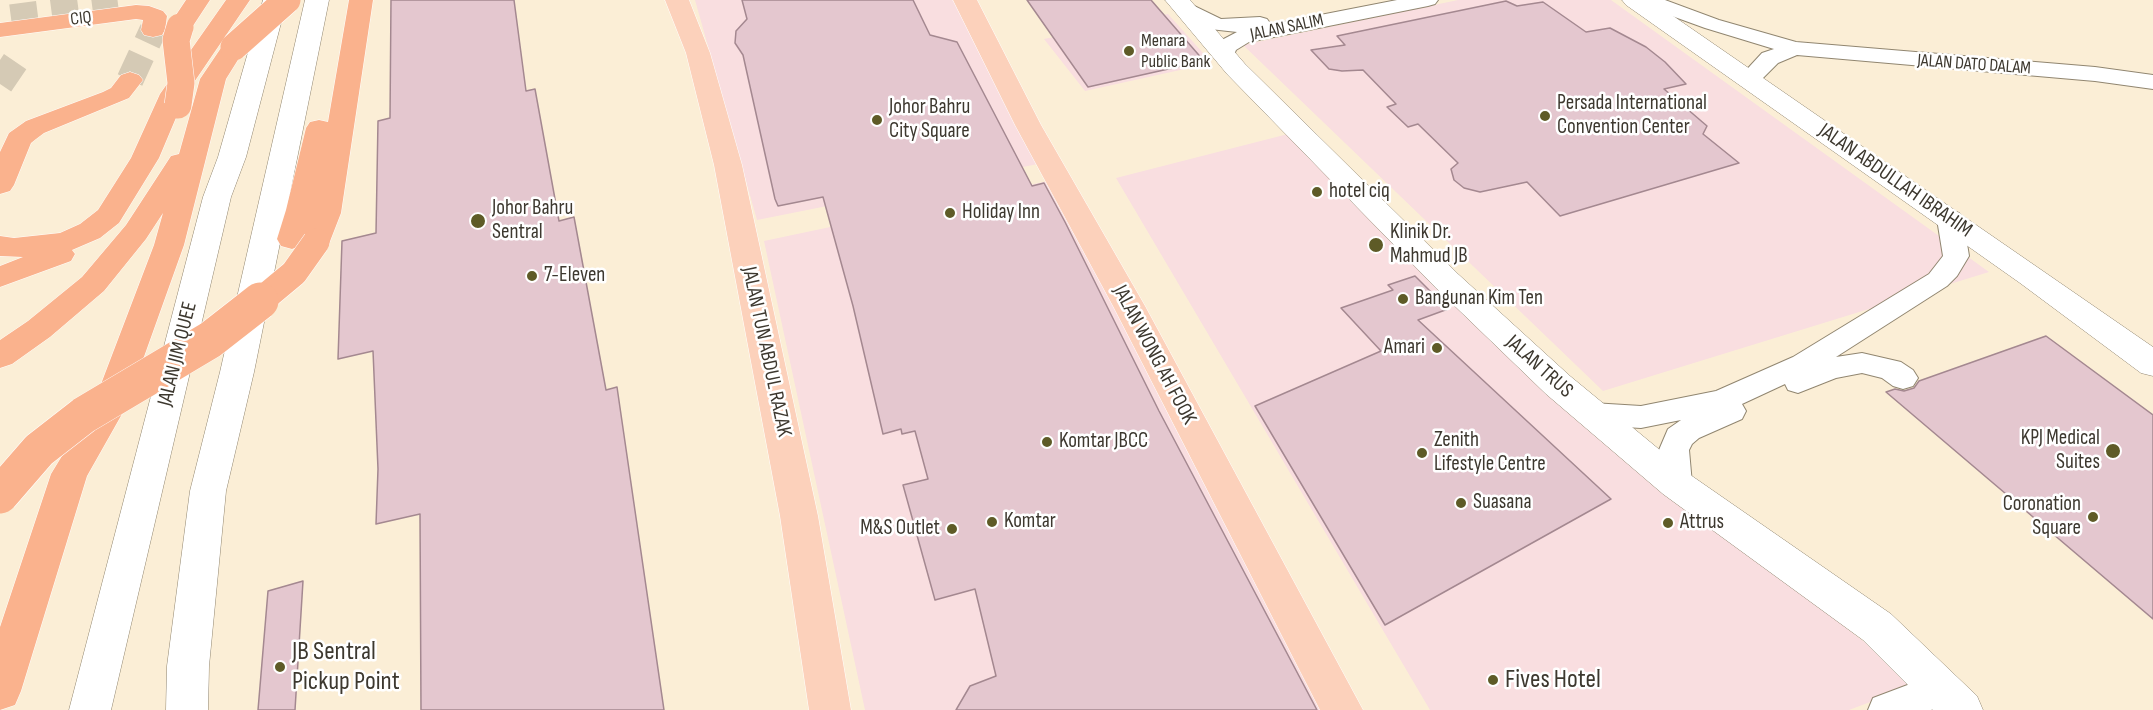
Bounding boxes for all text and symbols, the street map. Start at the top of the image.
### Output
street label: CIQ [69,7,93,31]
street label: JALAN SALIM [1248,10,1326,46]
place label: Menara Public Bank [1141,30,1210,72]
marker: Menara Public Bank [1122,44,1136,58]
street label: JALAN DATO DALAM [1916,50,2032,80]
place label: Persada International Convention Center [1557,91,1707,141]
place label: Johor Bahru City Square [889,95,970,145]
marker: Persada International Convention Center [1538,109,1552,123]
marker: Johor Bahru City Square [870,113,884,127]
street label: JALAN ABDULLAH IBRAHIM [1813,119,1977,243]
place label: hotel ciq [1329,179,1390,205]
marker: hotel ciq [1310,185,1324,199]
place label: Johor Bahru Sentral [492,196,573,246]
place label: Holiday Inn [962,200,1040,226]
marker: Holiday Inn [943,206,957,220]
marker: Johor Bahru Sentral [469,212,487,230]
place label: Klinik Dr. Mahmud JB [1390,220,1468,270]
marker: Klinik Dr. Mahmud JB [1367,236,1385,254]
place label: 7-Eleven [544,263,605,289]
street label: JALAN TUN ABDUL RAZAK [736,265,796,439]
marker: 7-Eleven [525,269,539,283]
street label: JALAN WONG AH FOOK [1107,281,1201,429]
place label: Bangunan Kim Ten [1415,286,1543,312]
marker: Bangunan Kim Ten [1396,292,1410,306]
street label: JALAN JIM QUEE [153,299,203,409]
street label: JALAN TRUS [1500,330,1578,404]
place label: Amari [1384,335,1425,361]
marker: Amari [1430,341,1444,355]
place label: KPJ Medical Suites [2021,426,2100,476]
place label: Zenith Lifestyle Centre [1434,428,1546,478]
place label: Komtar JBCC [1059,429,1148,455]
marker: Komtar JBCC [1040,435,1054,449]
marker: KPJ Medical Suites [2104,442,2122,460]
marker: Zenith Lifestyle Centre [1415,446,1429,460]
place label: Suasana [1473,490,1531,516]
place label: Coronation Square [2003,492,2081,542]
marker: Suasana [1454,496,1468,510]
place label: Komtar [1004,509,1056,535]
place label: Attrus [1680,510,1724,536]
marker: Coronation Square [2086,510,2100,524]
marker: Komtar [985,515,999,529]
place label: M&S Outlet [860,516,940,542]
marker: Attrus [1661,516,1675,530]
marker: M&S Outlet [945,522,959,536]
place label: JB Sentral Pickup Point [292,636,400,698]
marker: JB Sentral Pickup Point [273,660,287,674]
place label: Fives Hotel [1505,664,1601,696]
marker: Fives Hotel [1486,673,1500,687]

